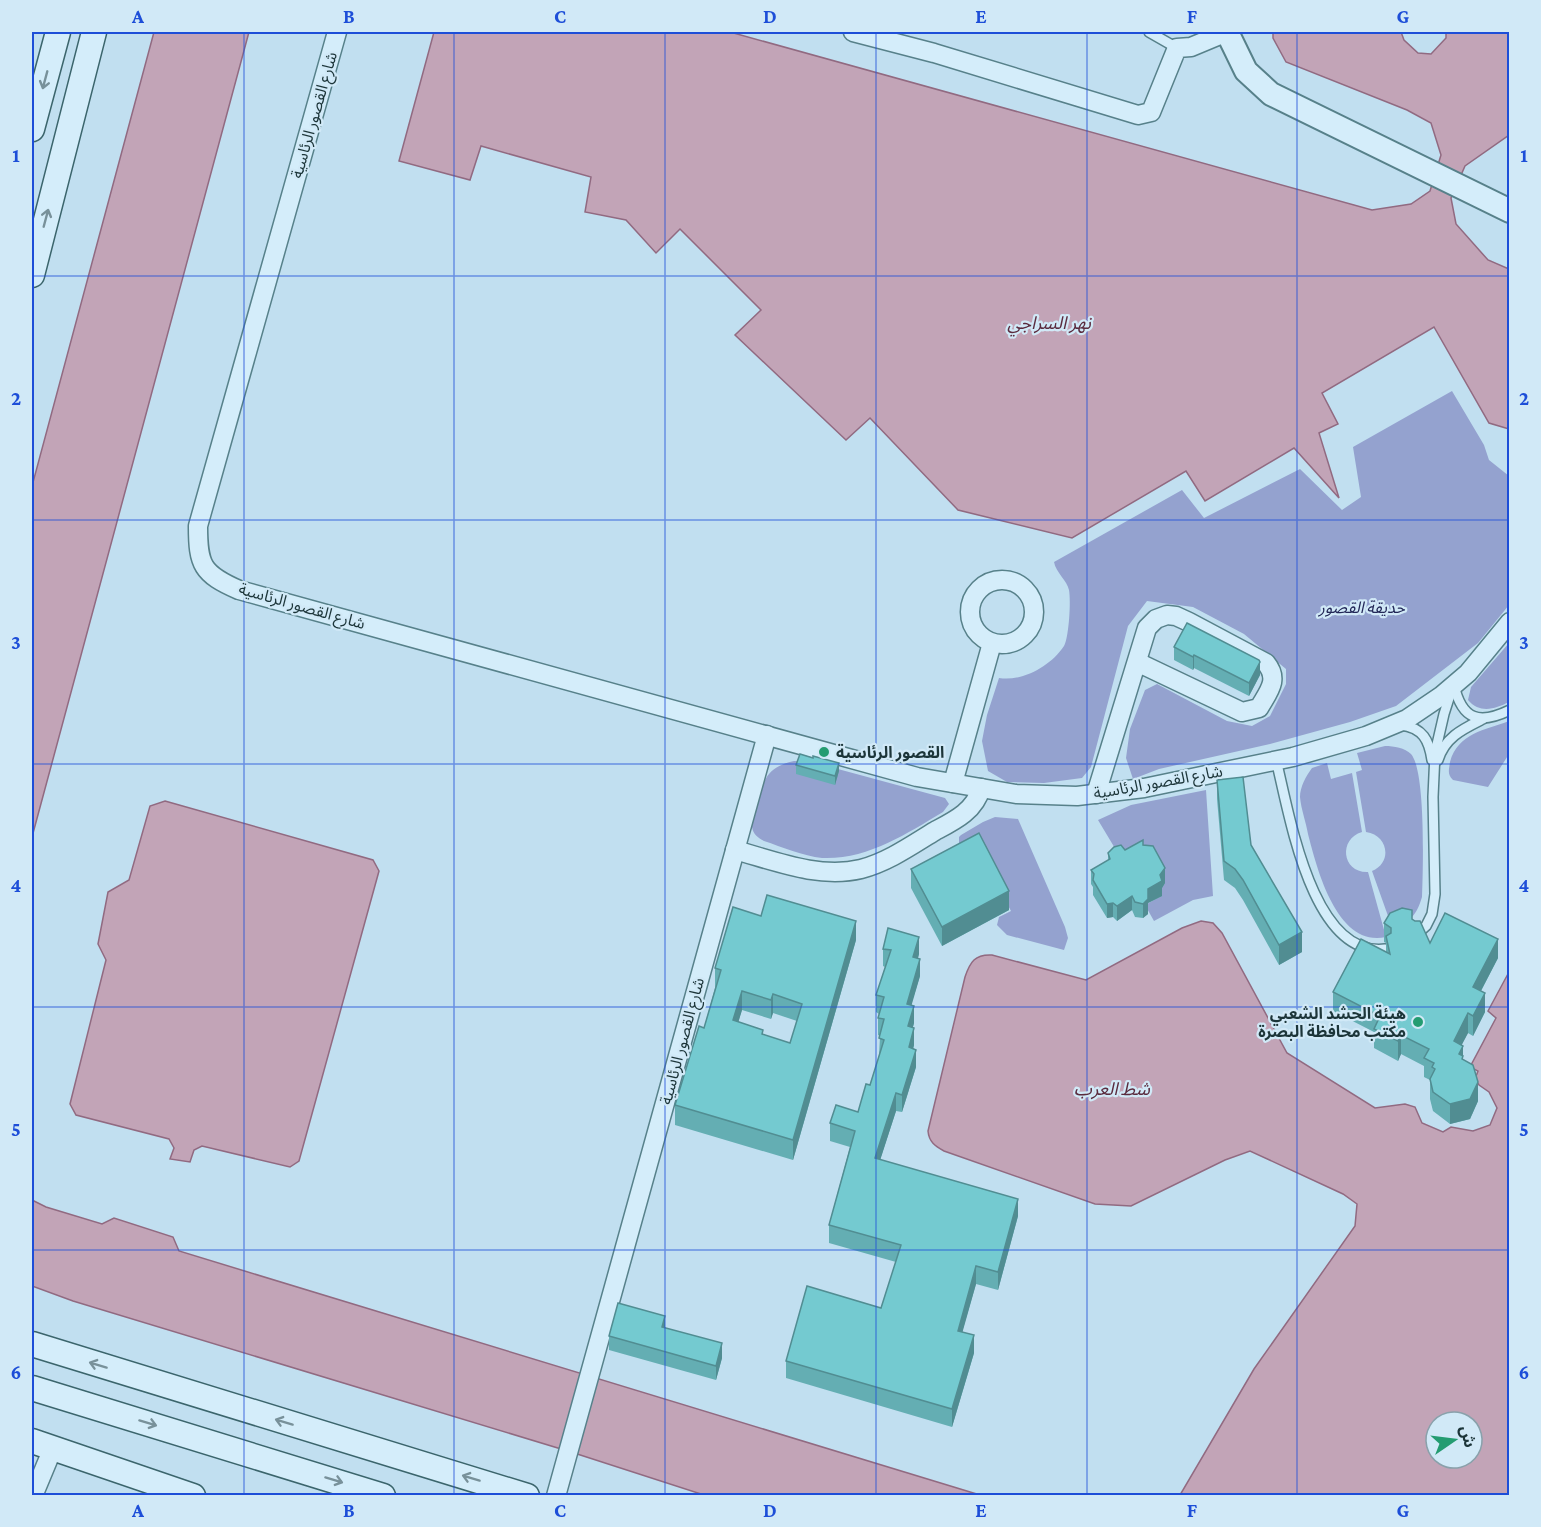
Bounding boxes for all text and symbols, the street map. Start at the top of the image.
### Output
text: A [131,5,145,27]
text: B [343,5,355,27]
text: C [554,5,566,27]
text: D [763,5,777,27]
text: E [975,5,987,27]
text: F [1187,5,1198,27]
text: G [1397,5,1410,27]
street label: شارع القصور الرئاسية [288,50,344,181]
one-way arrow [39,70,50,89]
text: 1 [12,144,20,166]
text: 1 [1520,144,1528,166]
one-way arrow [41,209,53,228]
water label: نهر السراجي [1007,313,1093,337]
text: 2 [11,387,21,409]
text: 2 [1519,387,1529,409]
street label: شارع القصور الرئاسية [236,580,367,636]
park label: حديقة القصور [1317,599,1406,617]
text: 3 [11,631,21,653]
text: 3 [1519,631,1529,653]
place label: القصور الرئاسية [836,743,944,762]
marker: القصور الرئاسية [817,745,831,759]
street label: شارع القصور الرئاسية [1092,762,1225,806]
text: 4 [11,874,22,896]
text: 4 [1519,874,1530,896]
street label: شارع القصور الرئاسية [657,976,711,1107]
place label: هيئة الحشد الشعبي مكتب محافظة البصرة [1258,1004,1406,1041]
marker: هيئة الحشد الشعبي مكتب محافظة البصرة [1411,1015,1425,1029]
water label: شط العرب [1074,1079,1151,1100]
text: 5 [11,1118,21,1140]
text: 5 [1519,1118,1529,1140]
one-way arrow [89,1359,108,1370]
text: 6 [11,1361,21,1383]
text: 6 [1519,1361,1529,1383]
north arrow [1424,1410,1484,1470]
one-way arrow [275,1416,294,1427]
one-way arrow [138,1418,157,1429]
text: ش [1456,1424,1479,1450]
one-way arrow [462,1472,481,1483]
one-way arrow [324,1476,343,1487]
text: A [131,1499,145,1521]
text: B [343,1499,355,1521]
text: C [554,1499,566,1521]
text: D [763,1499,777,1521]
text: E [975,1499,987,1521]
text: F [1187,1499,1198,1521]
text: G [1397,1499,1410,1521]

